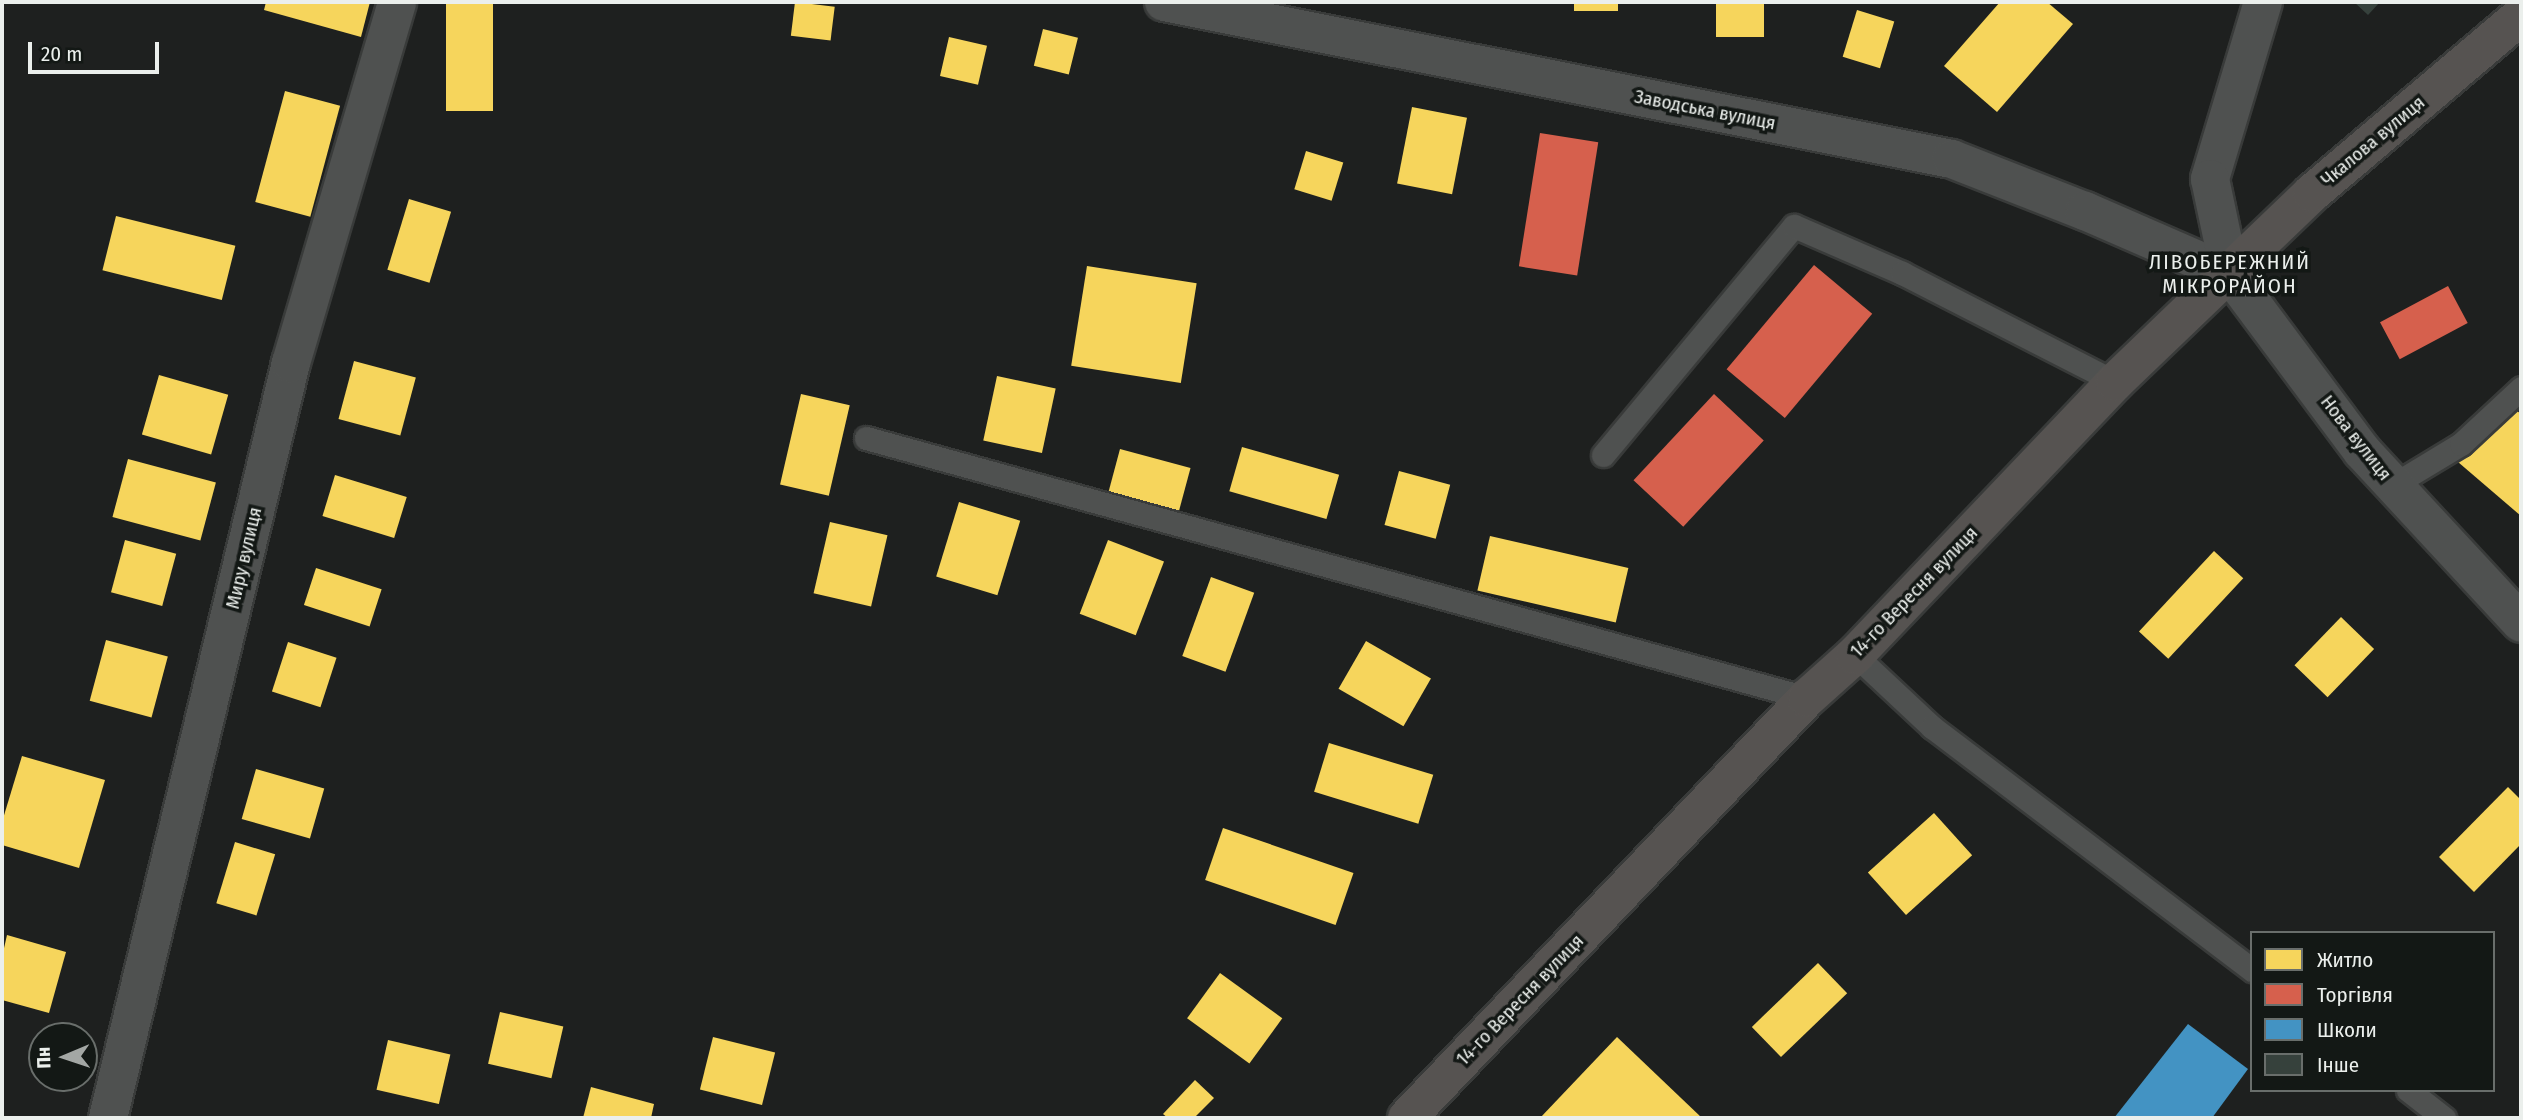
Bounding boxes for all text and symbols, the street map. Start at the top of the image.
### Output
scale bar [32,28,163,72]
text: 20 m [41,41,82,67]
street label: Заводська вулиця [1632,85,1778,135]
street label: Чкалова вулиця [2317,91,2429,191]
district label: ЛІВОБЕРЕЖНИЙ МІКРОРАЙОН [2150,249,2310,299]
street label: Нова вулиця [2316,391,2396,485]
street label: Миру вулиця [221,505,267,611]
street label: 14-го Вересня вулиця [1846,522,1982,662]
street label: 14-го Вересня вулиця [1452,930,1588,1070]
legend [2250,931,2495,1092]
text: Житло [2317,947,2373,973]
text: Торгівля [2317,982,2393,1008]
text: Школи [2317,1017,2377,1043]
north arrow [28,1022,98,1092]
text: Пн [32,1047,55,1069]
text: Інше [2317,1052,2359,1078]

